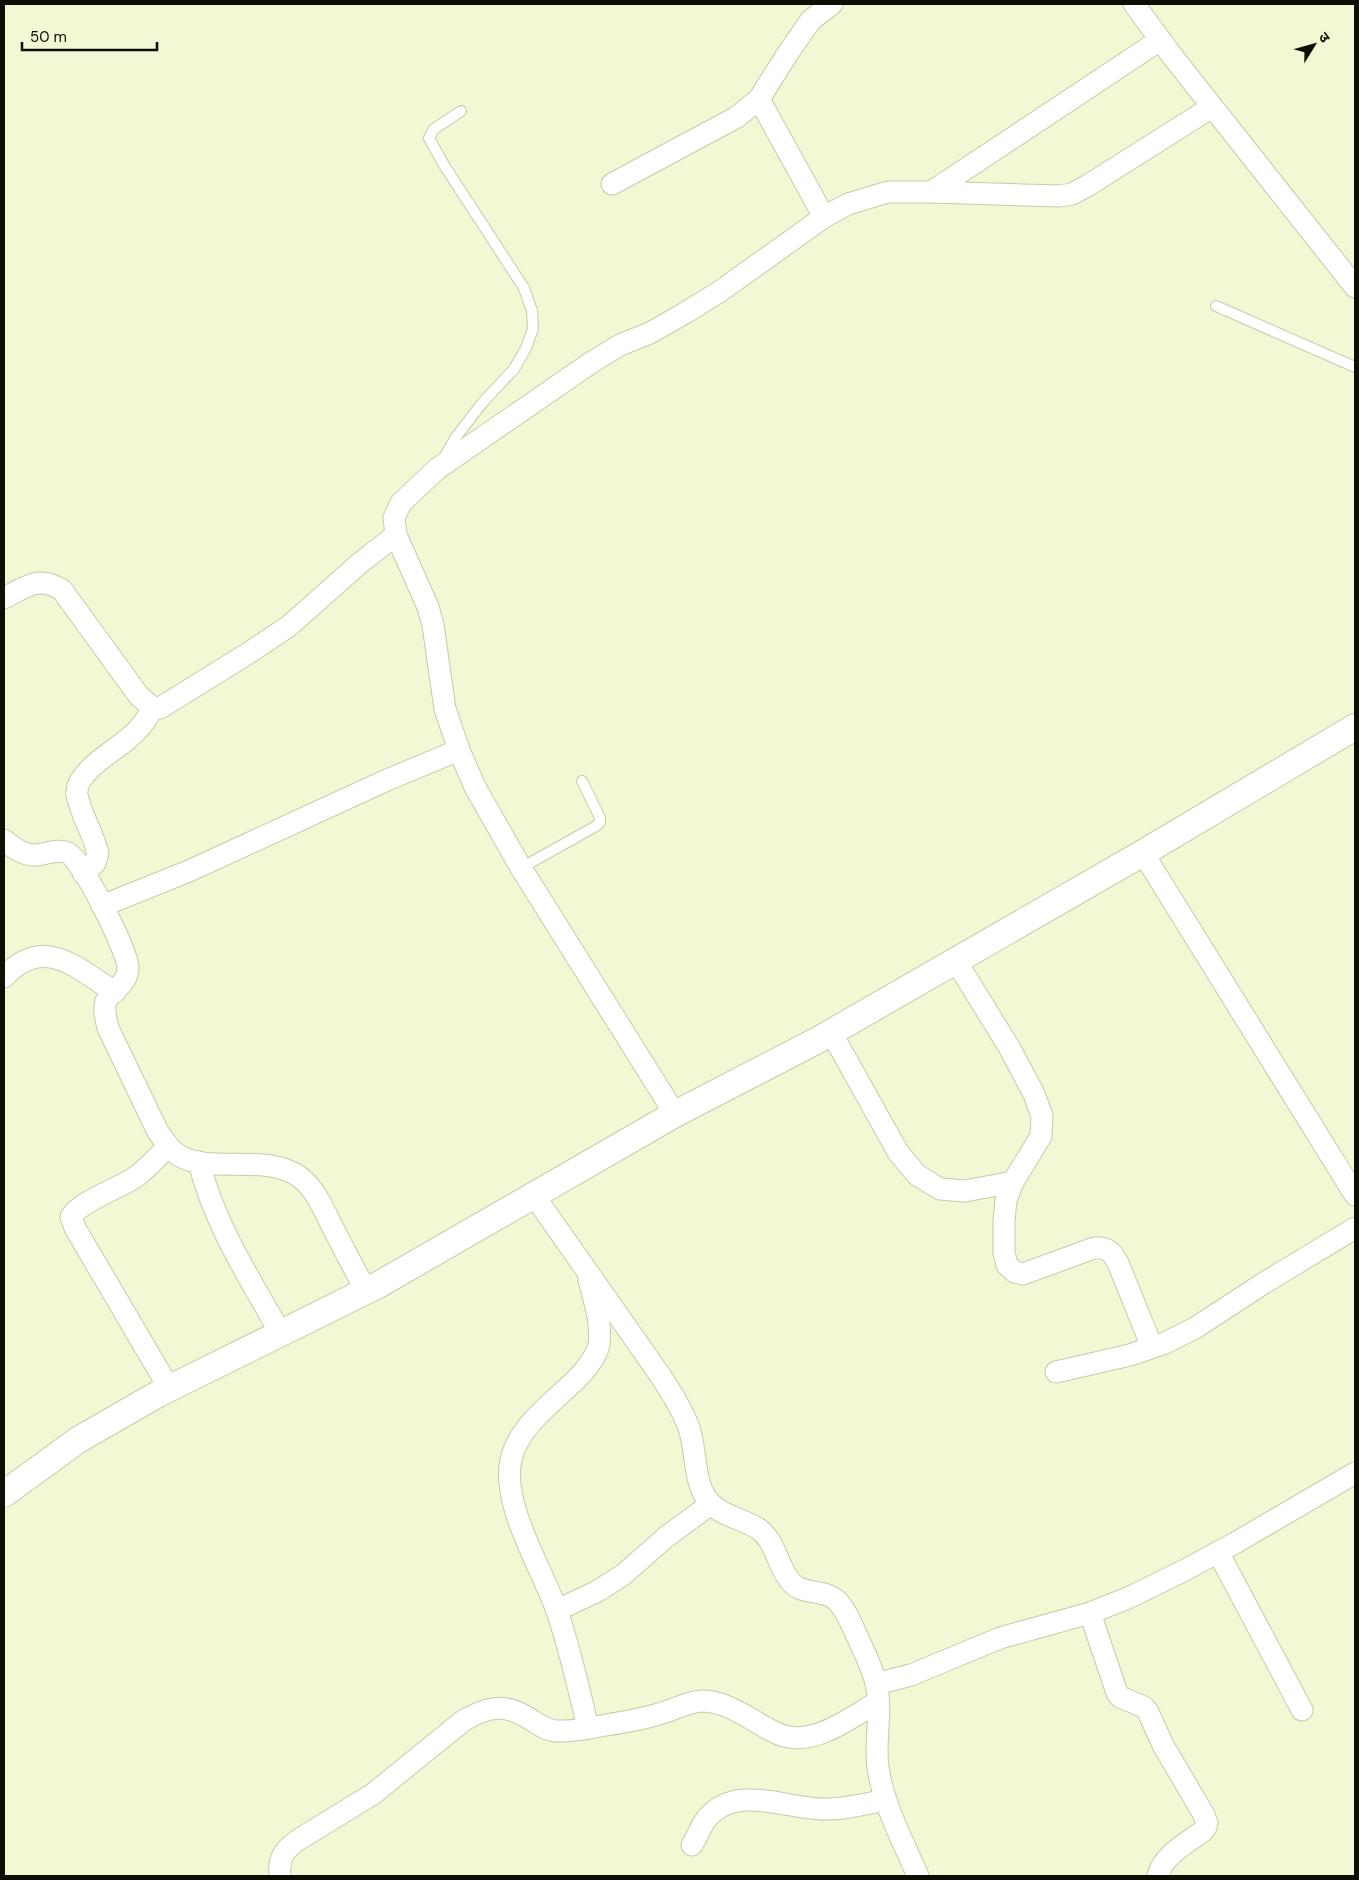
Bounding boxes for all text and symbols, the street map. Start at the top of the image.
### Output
scale bar [22,20,158,52]
north arrow [1289,20,1339,70]
text: 50 m [30,27,67,47]
text: उ [1315,28,1335,47]

